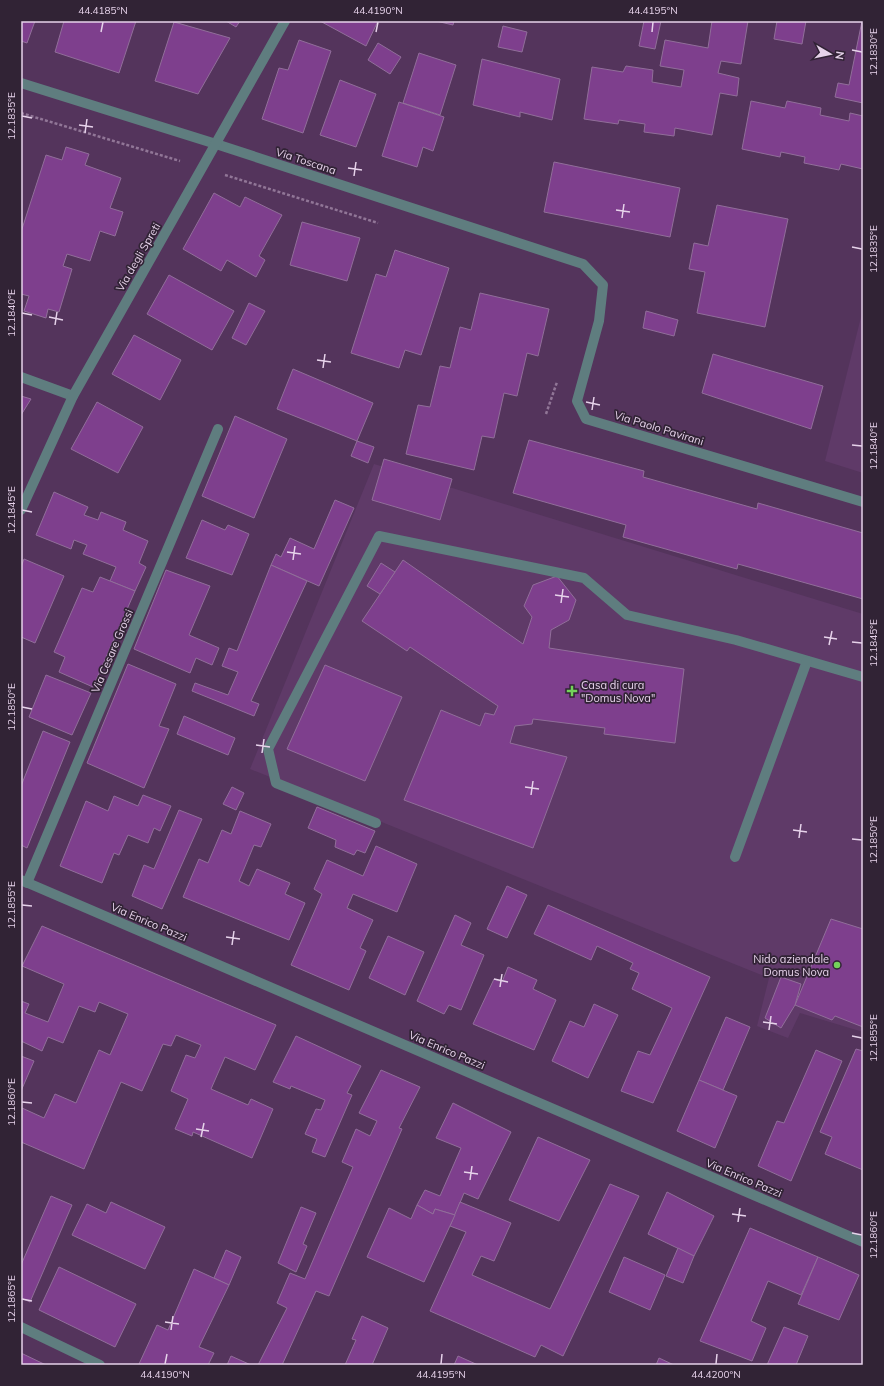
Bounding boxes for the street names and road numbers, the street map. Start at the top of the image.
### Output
street label: Via Toscana [274,145,338,177]
street label: Via degli Spreti [113,220,163,294]
street label: Via Paolo Pavirani [613,408,705,448]
street label: Via Cesare Grossi [88,607,136,695]
street label: Via Enrico Pazzi [109,900,189,944]
street label: Via Enrico Pazzi [407,1028,487,1072]
street label: Via Enrico Pazzi [704,1156,784,1200]

